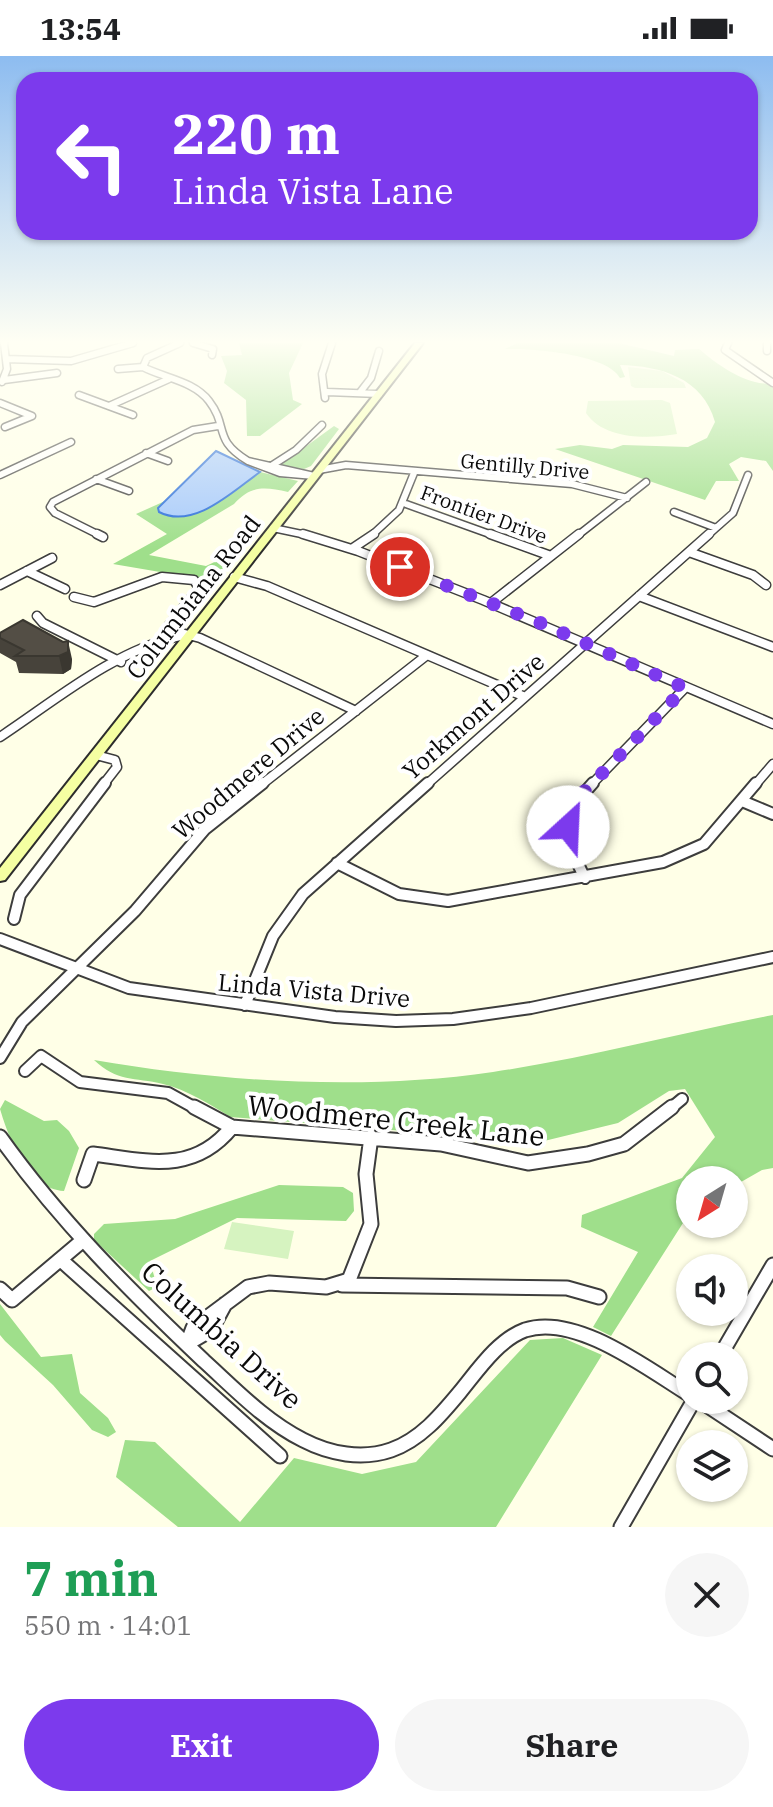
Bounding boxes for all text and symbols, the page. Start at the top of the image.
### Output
text: 13:54 [40,9,121,48]
text: 220 m [172,97,340,169]
icon: left [40,104,144,208]
text: Linda Vista Lane [172,167,454,214]
street label: Gentilly Drive [460,447,590,485]
street label: Frontier Drive [417,479,551,549]
street label: Columbiana Road [119,508,267,686]
pin [366,533,434,601]
icon: arrive [378,545,422,589]
street label: Yorkmont Drive [395,646,551,786]
street label: Woodmere Drive [165,700,331,846]
position arrow [526,785,610,869]
street label: Linda Vista Drive [217,966,411,1014]
street label: Woodmere Creek Lane [246,1086,546,1154]
north arrow [676,1166,748,1238]
map controls [676,1166,748,1502]
street label: Columbia Drive [134,1253,310,1417]
button: sound [676,1254,748,1326]
button: search [676,1342,748,1414]
button: layers [676,1430,748,1502]
text: 7 min [24,1547,158,1609]
button: close [665,1553,749,1637]
text: 550 m · 14:01 [24,1608,192,1642]
button: Exit [24,1699,379,1791]
button: Share [395,1699,749,1791]

